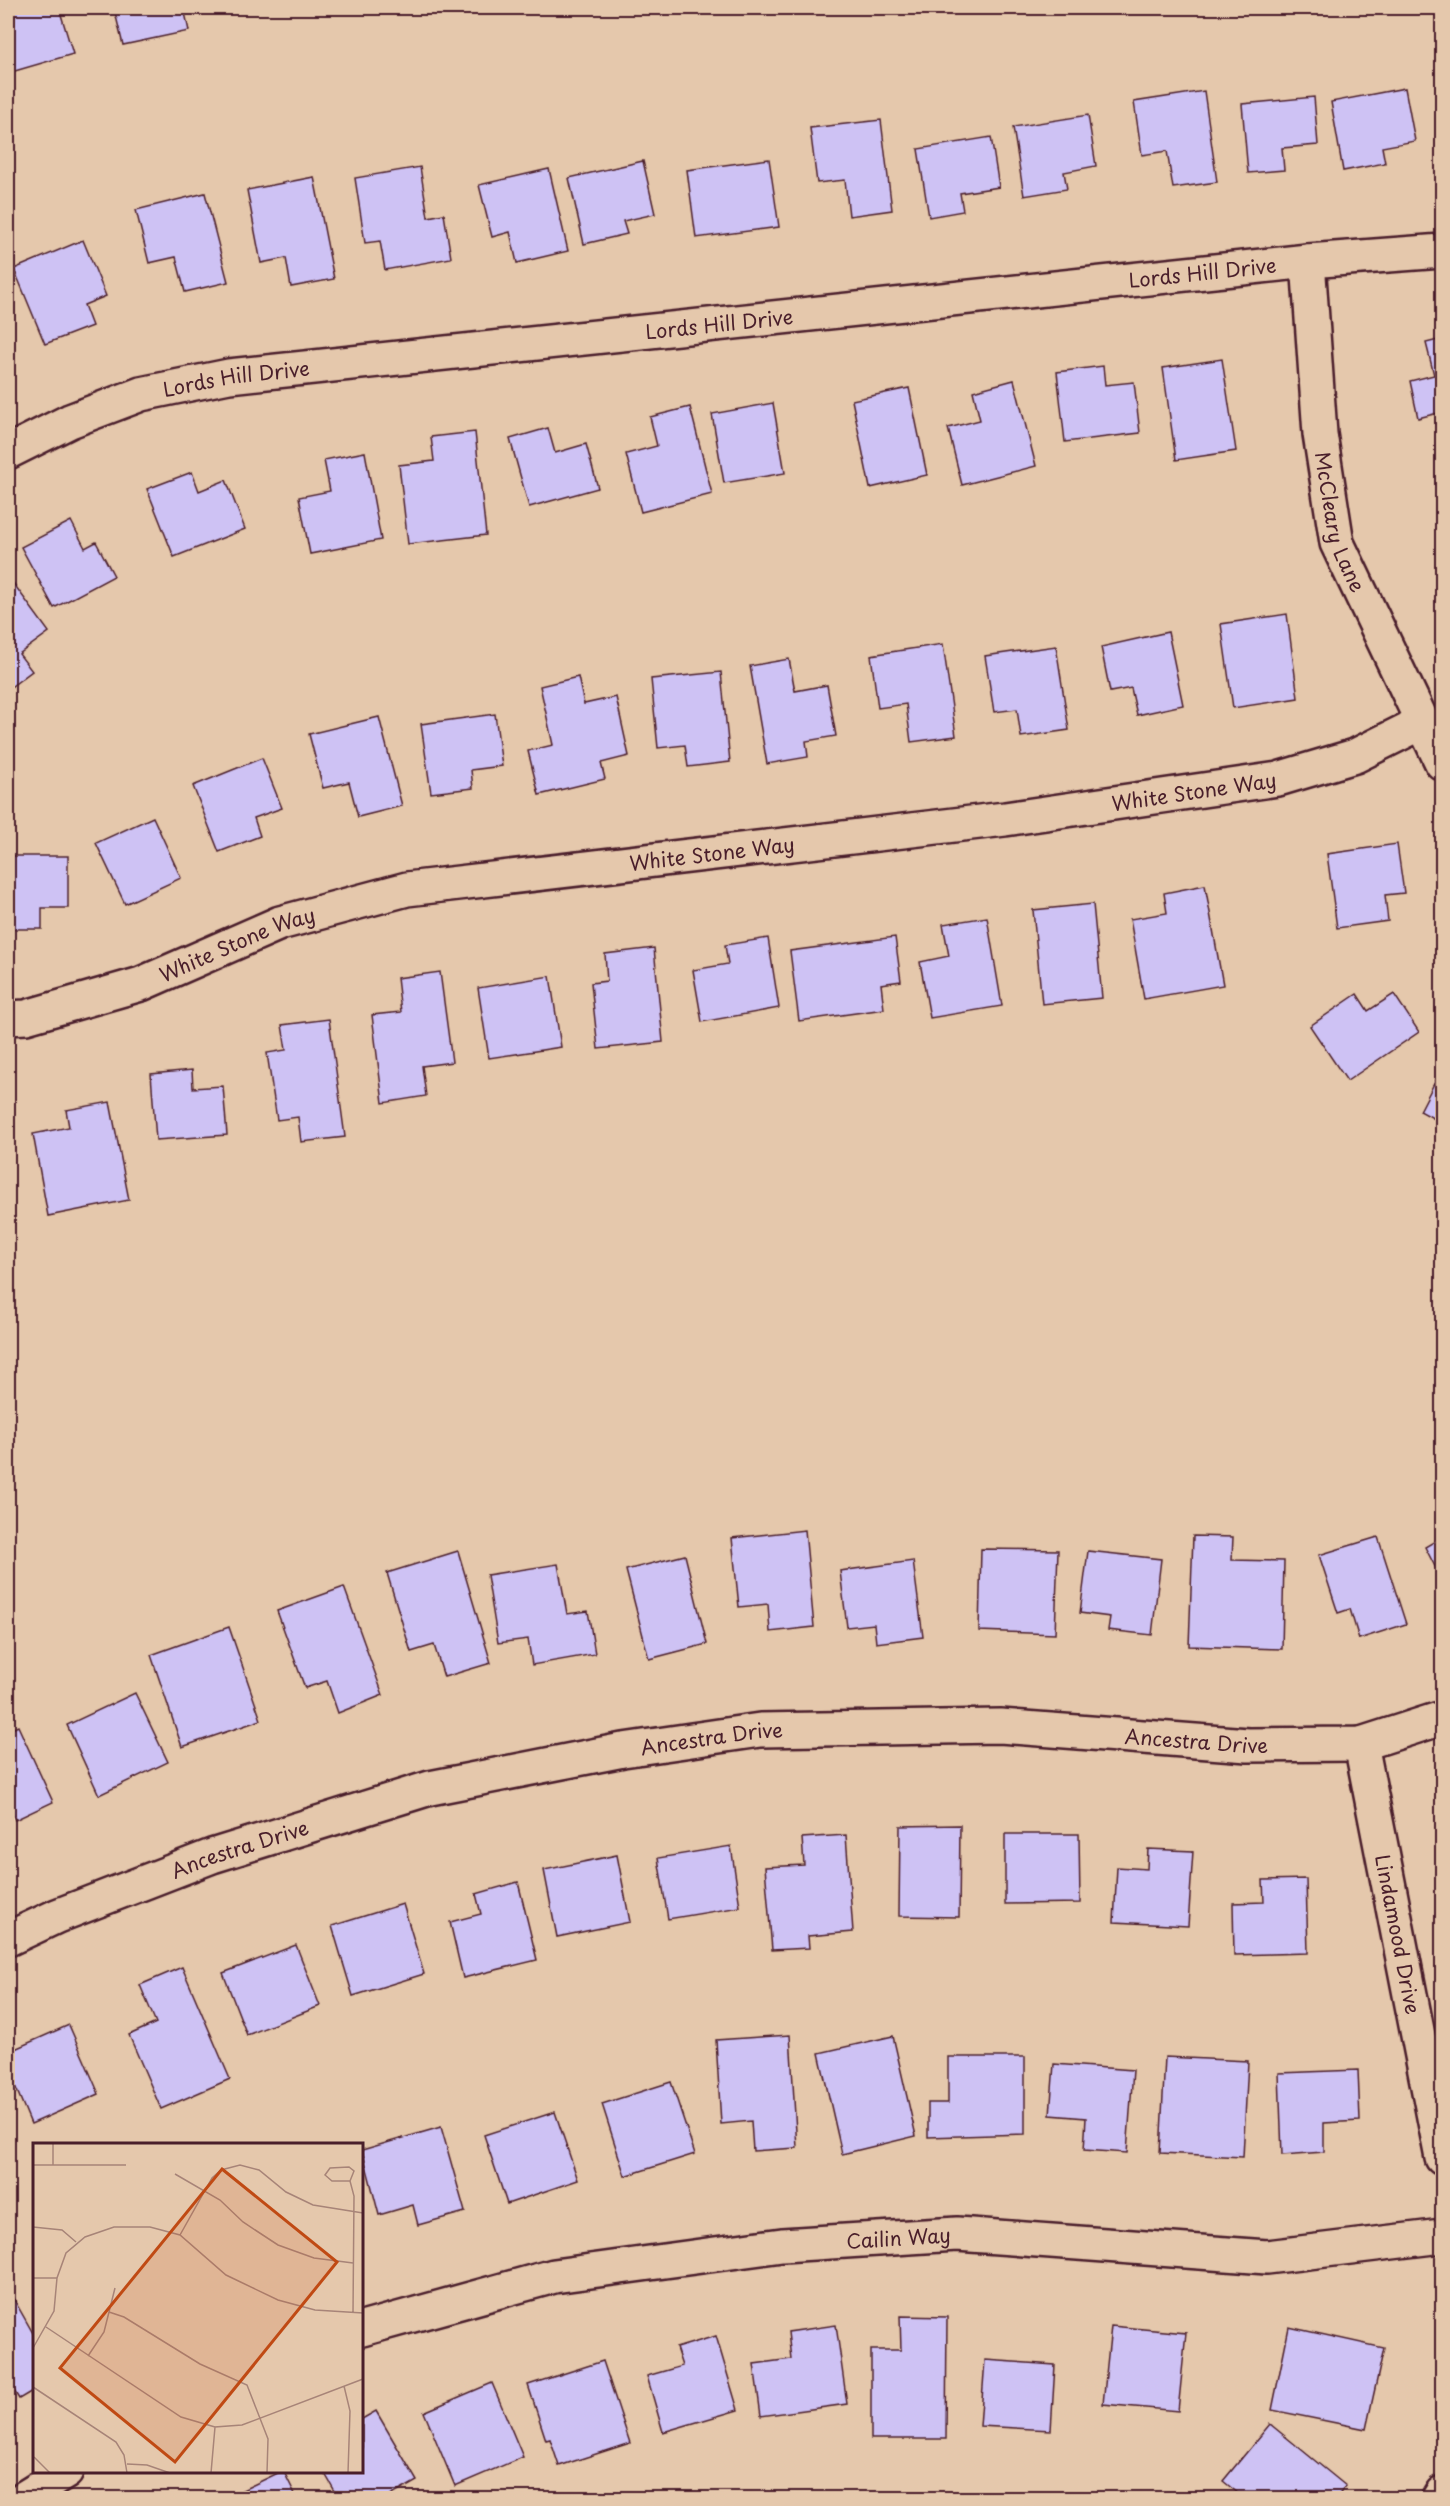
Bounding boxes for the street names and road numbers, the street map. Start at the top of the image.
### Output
street label: Lords Hill Drive [1127,249,1278,295]
street label: Lords Hill Drive [644,301,794,347]
street label: Lords Hill Drive [160,352,311,404]
street label: McCleary Lane [1308,449,1373,597]
street label: White Stone Way [1110,764,1278,818]
street label: White Stone Way [628,829,796,878]
street label: White Stone Way [154,899,318,989]
street label: Ancestra Drive [638,1715,783,1762]
street label: Ancestra Drive [1124,1721,1268,1760]
street label: Ancestra Drive [166,1812,312,1886]
street label: Lindamood Drive [1368,1852,1429,2017]
street label: Cailin Way [845,2219,952,2256]

